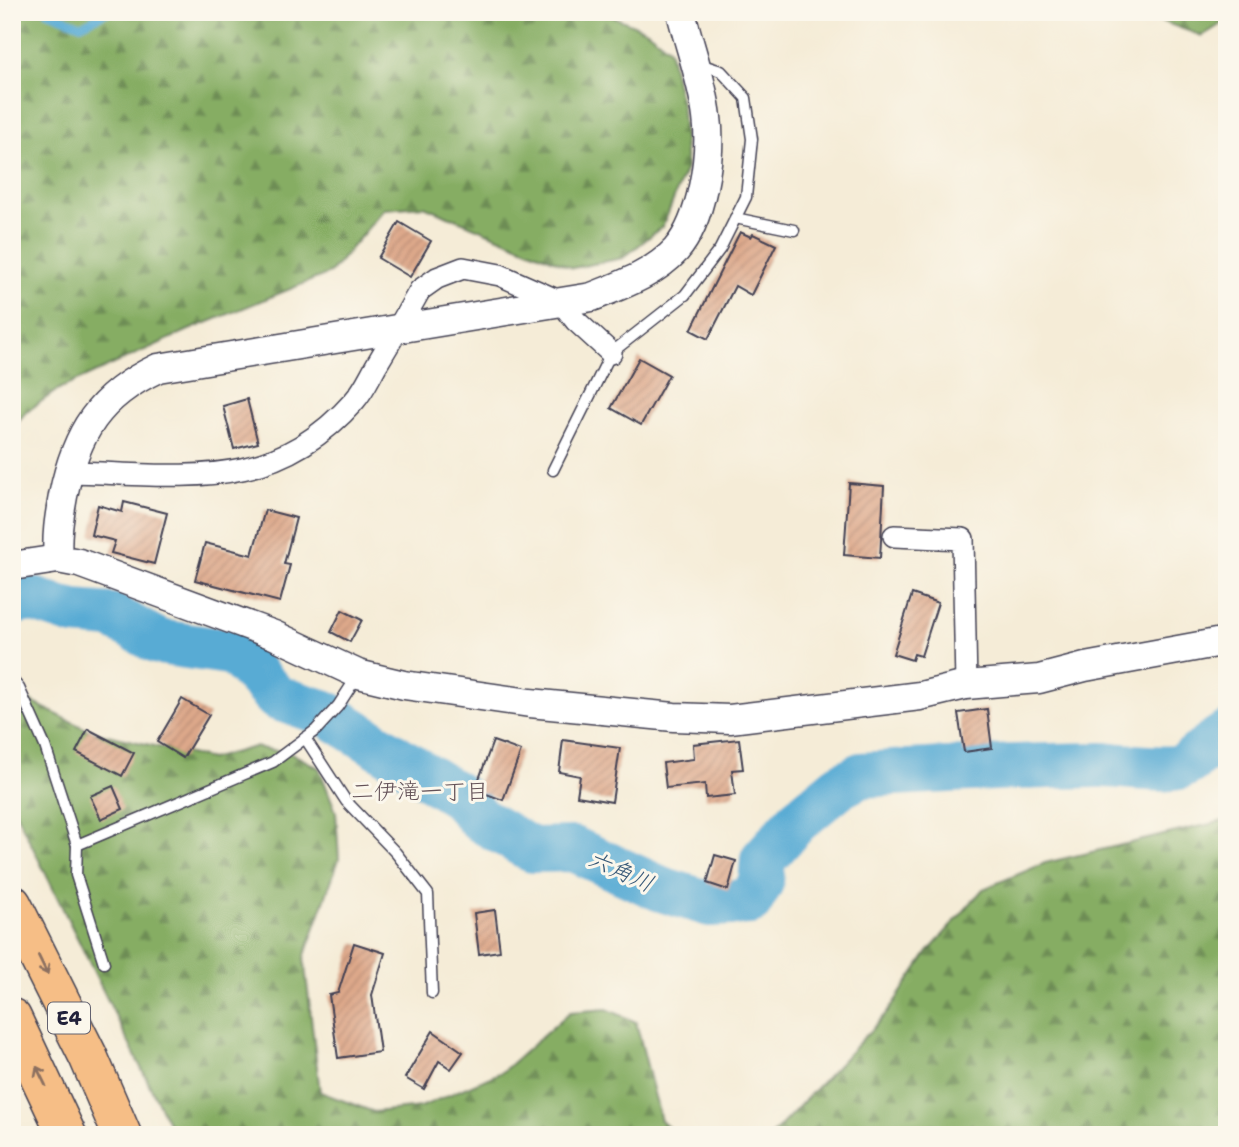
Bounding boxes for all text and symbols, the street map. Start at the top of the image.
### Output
district label: 二伊滝一丁目 [351,776,489,806]
water label: 六角川 [583,843,659,899]
one-way arrow [37,954,51,975]
road number: E4 [48,1002,90,1034]
one-way arrow [33,1066,47,1087]

